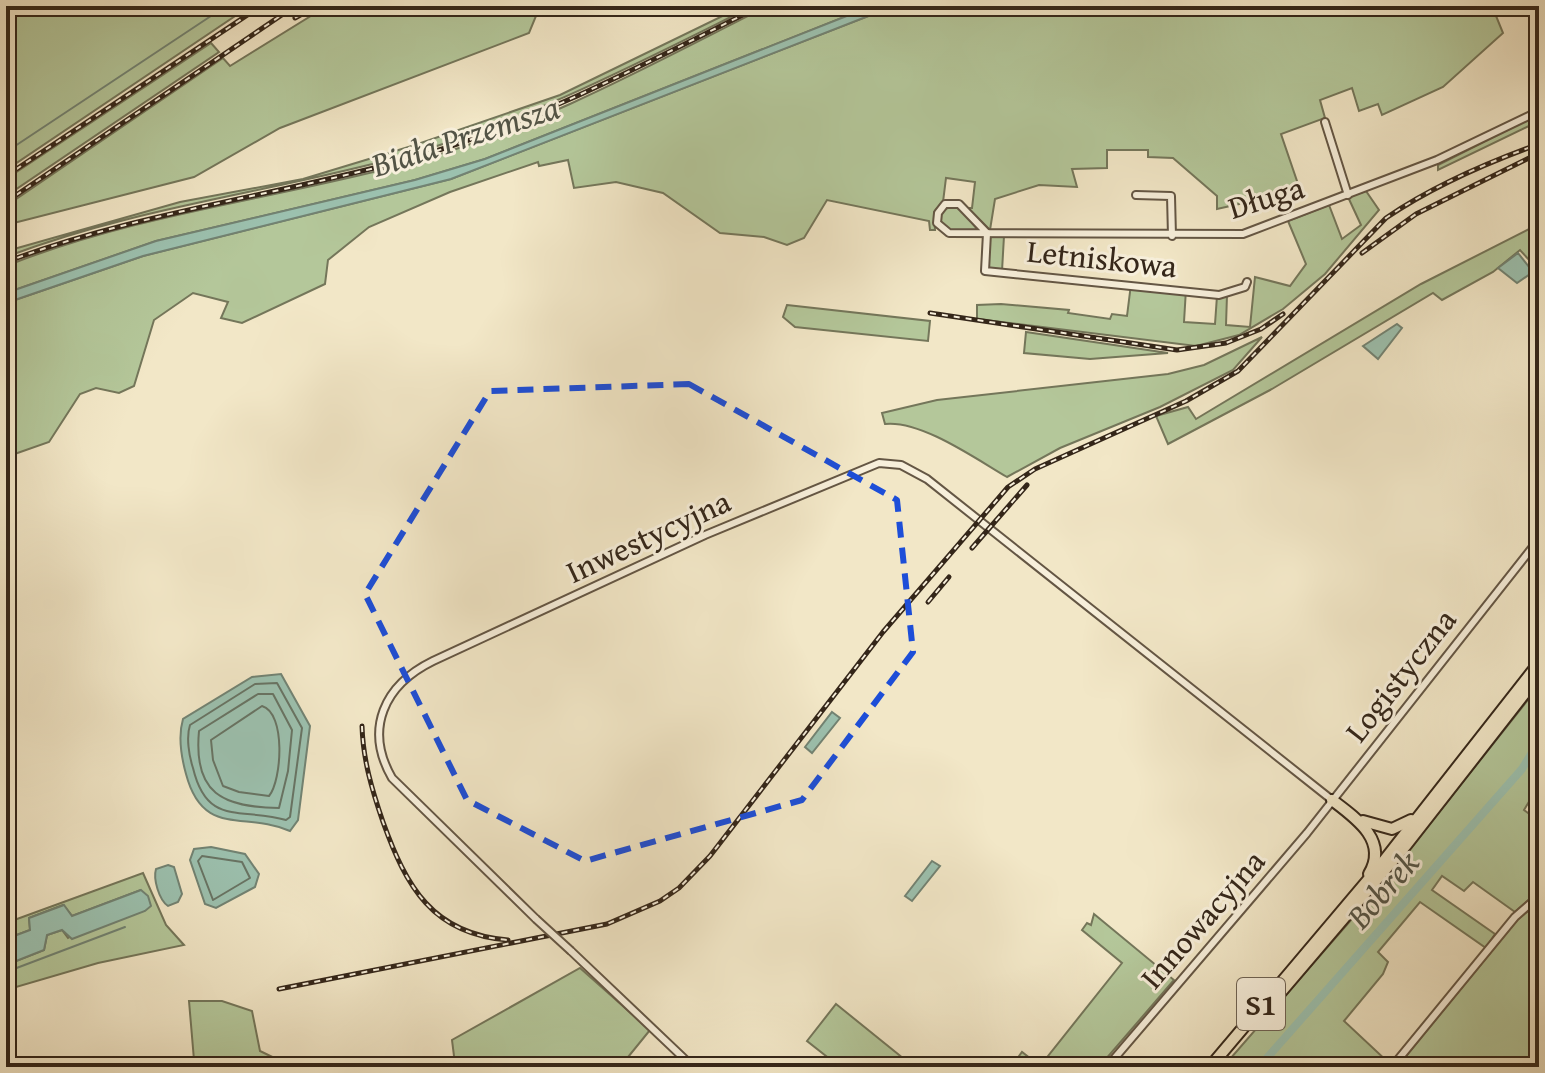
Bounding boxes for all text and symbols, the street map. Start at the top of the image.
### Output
water label: Biała Przemsza [364,82,565,189]
street label: Długa [1222,163,1310,231]
street label: Letniskowa [1025,227,1179,289]
street label: Inwestycyjna [558,477,738,595]
street label: Logistyczna [1333,598,1467,752]
street label: Innowacyjna [1128,839,1276,999]
water label: Bobrek [1334,839,1430,939]
road number: S1 [1237,978,1285,1030]

